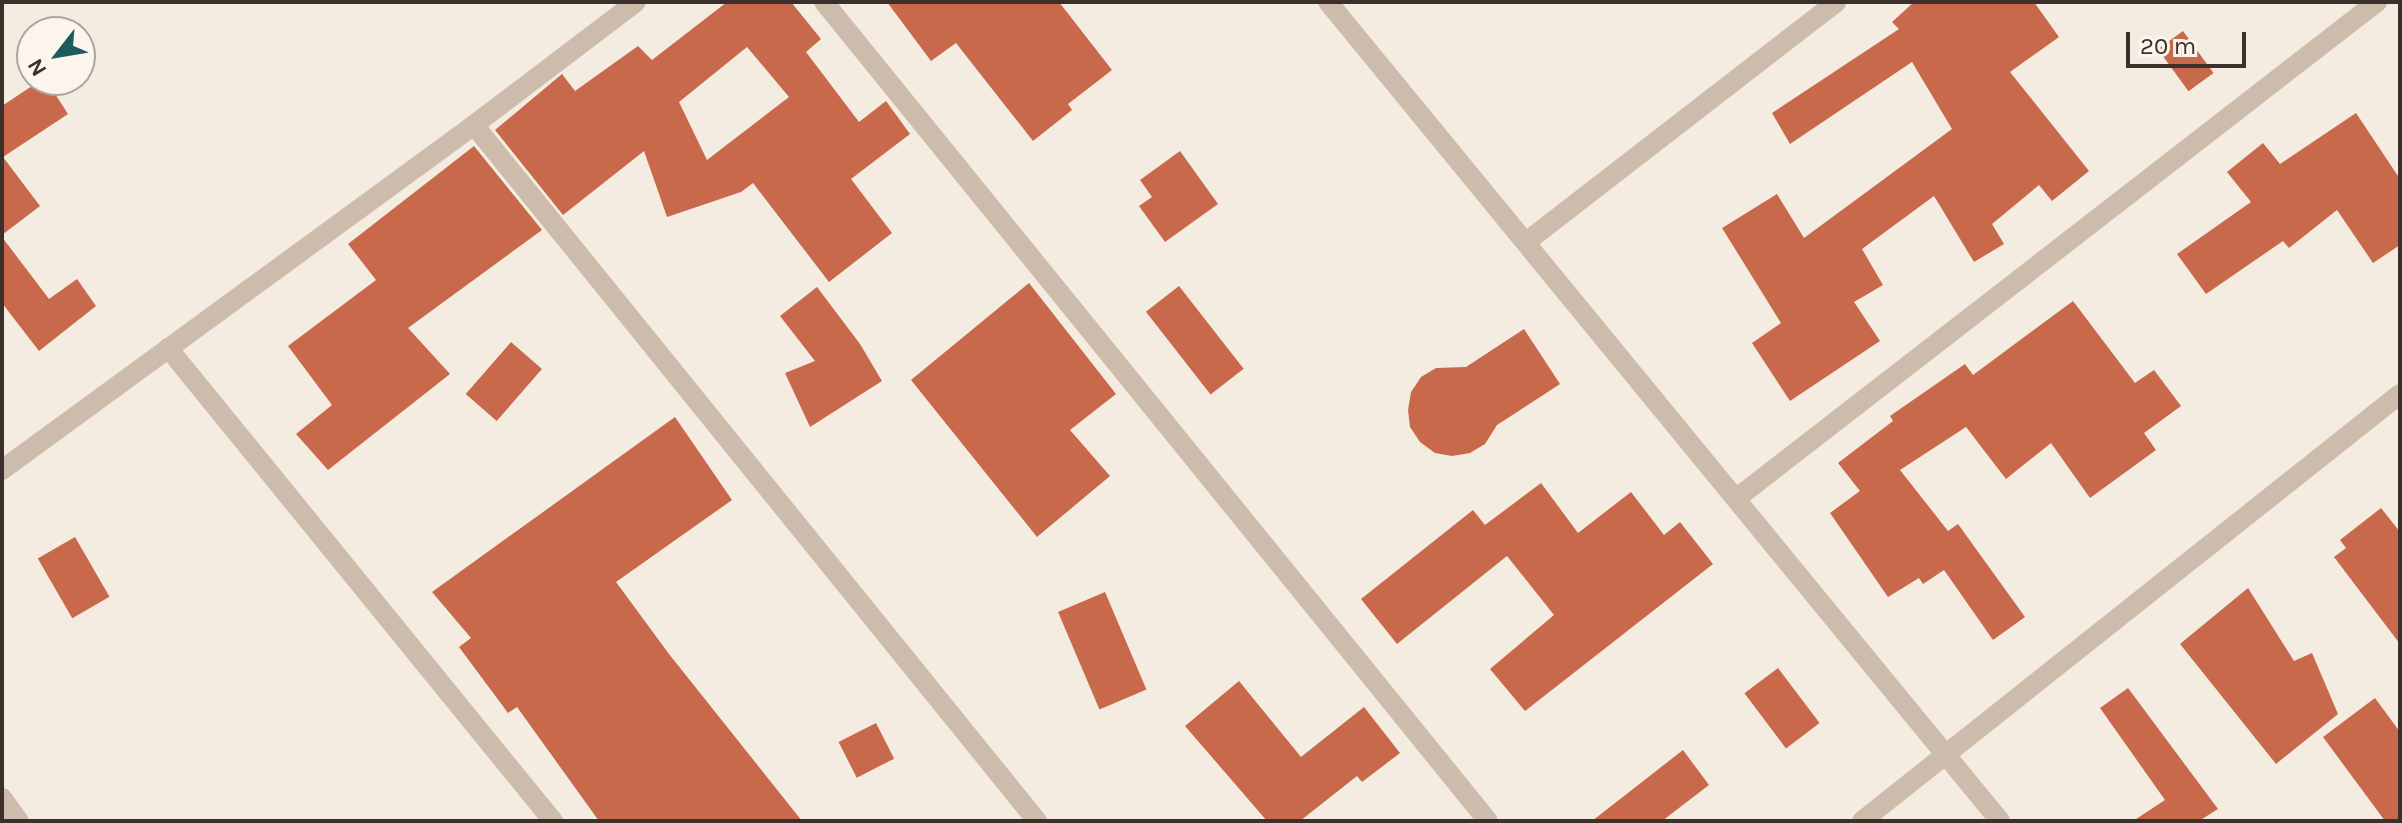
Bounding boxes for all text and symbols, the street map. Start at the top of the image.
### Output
north arrow [16,16,96,96]
scale bar [2130,16,2250,66]
text: 20 m [2140,32,2196,60]
text: N [22,54,52,81]

